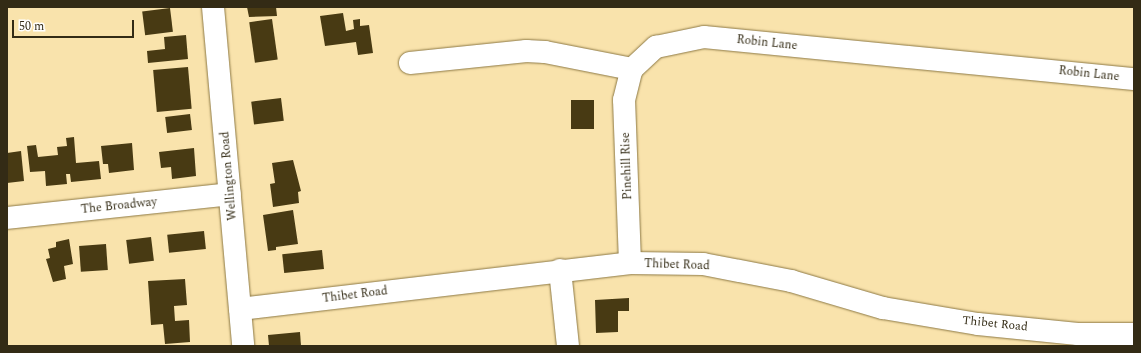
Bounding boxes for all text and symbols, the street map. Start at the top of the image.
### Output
scale bar [14,12,136,38]
text: 50 m [19,17,44,36]
street label: Robin Lane [736,33,798,53]
street label: Robin Lane [1058,64,1120,84]
street label: Wellington Road [218,131,240,221]
street label: Pinehill Rise [619,132,635,200]
street label: The Broadway [80,195,158,217]
street label: Thibet Road [644,257,710,273]
street label: Thibet Road [322,284,388,306]
street label: Thibet Road [962,313,1028,335]

